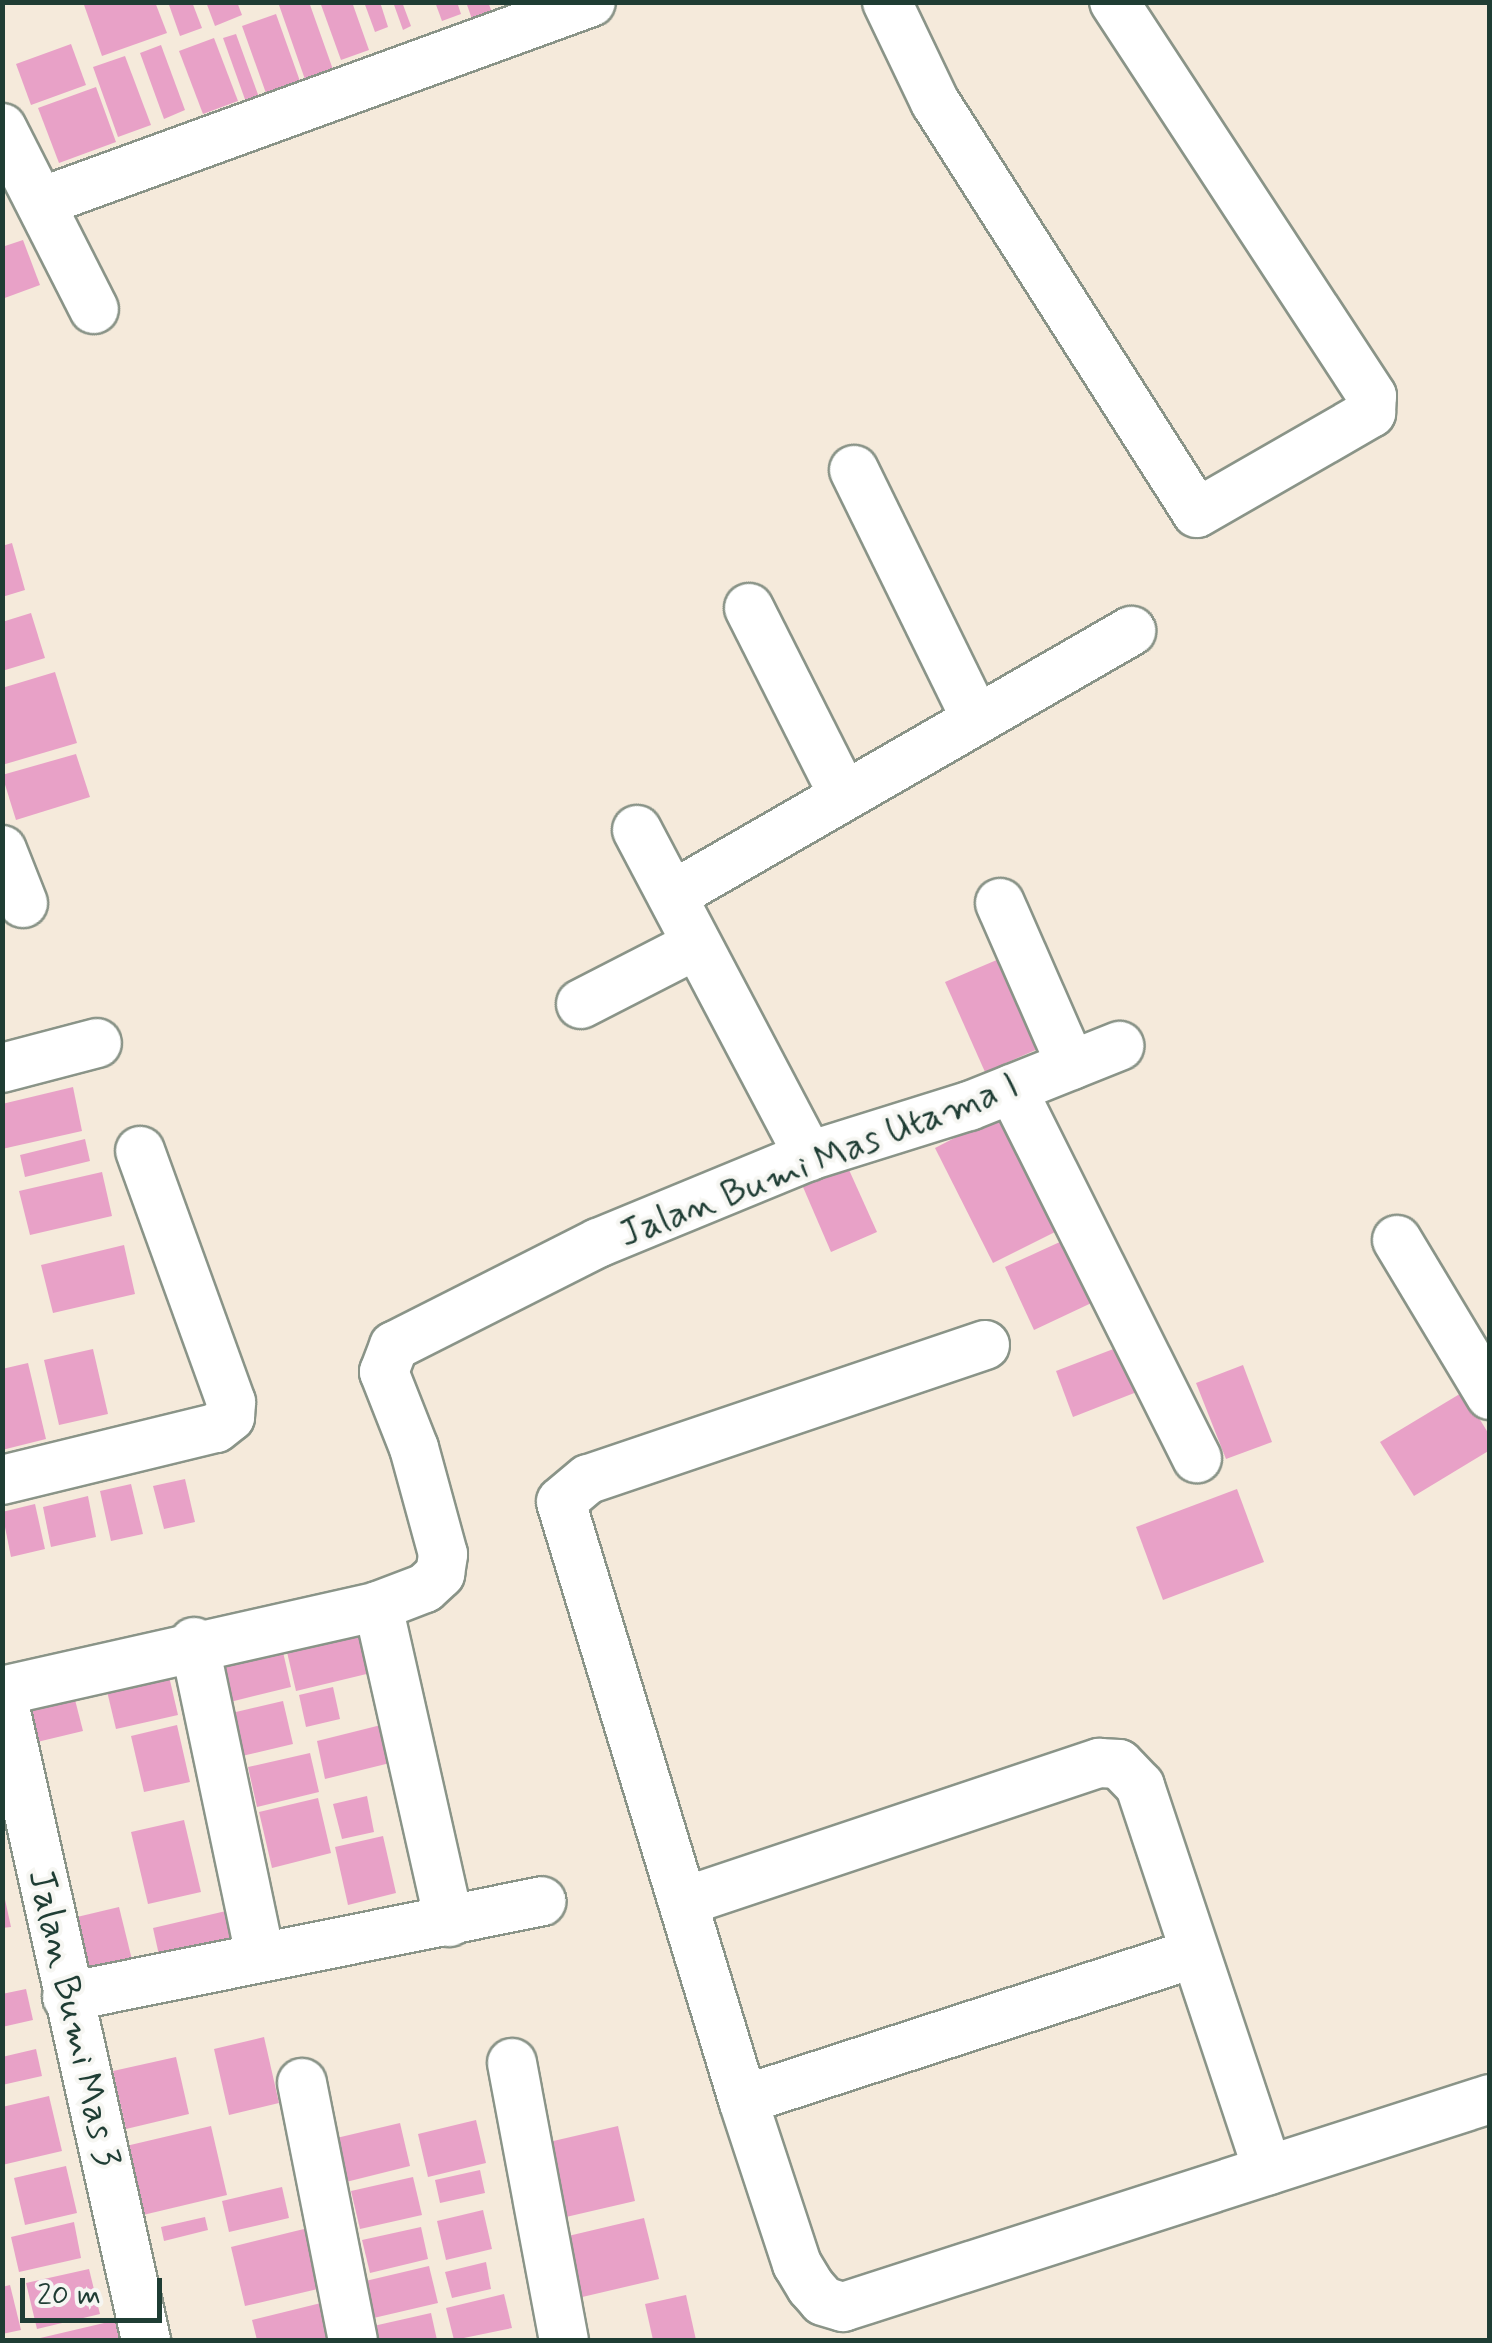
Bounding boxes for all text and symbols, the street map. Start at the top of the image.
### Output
street label: Jalan Bumi Mas Utama I [605,1061,1033,1261]
street label: Jalan Bumi Mas 3 [17,1865,129,2171]
scale bar [25,2258,168,2320]
text: 20 m [37,2276,101,2315]

